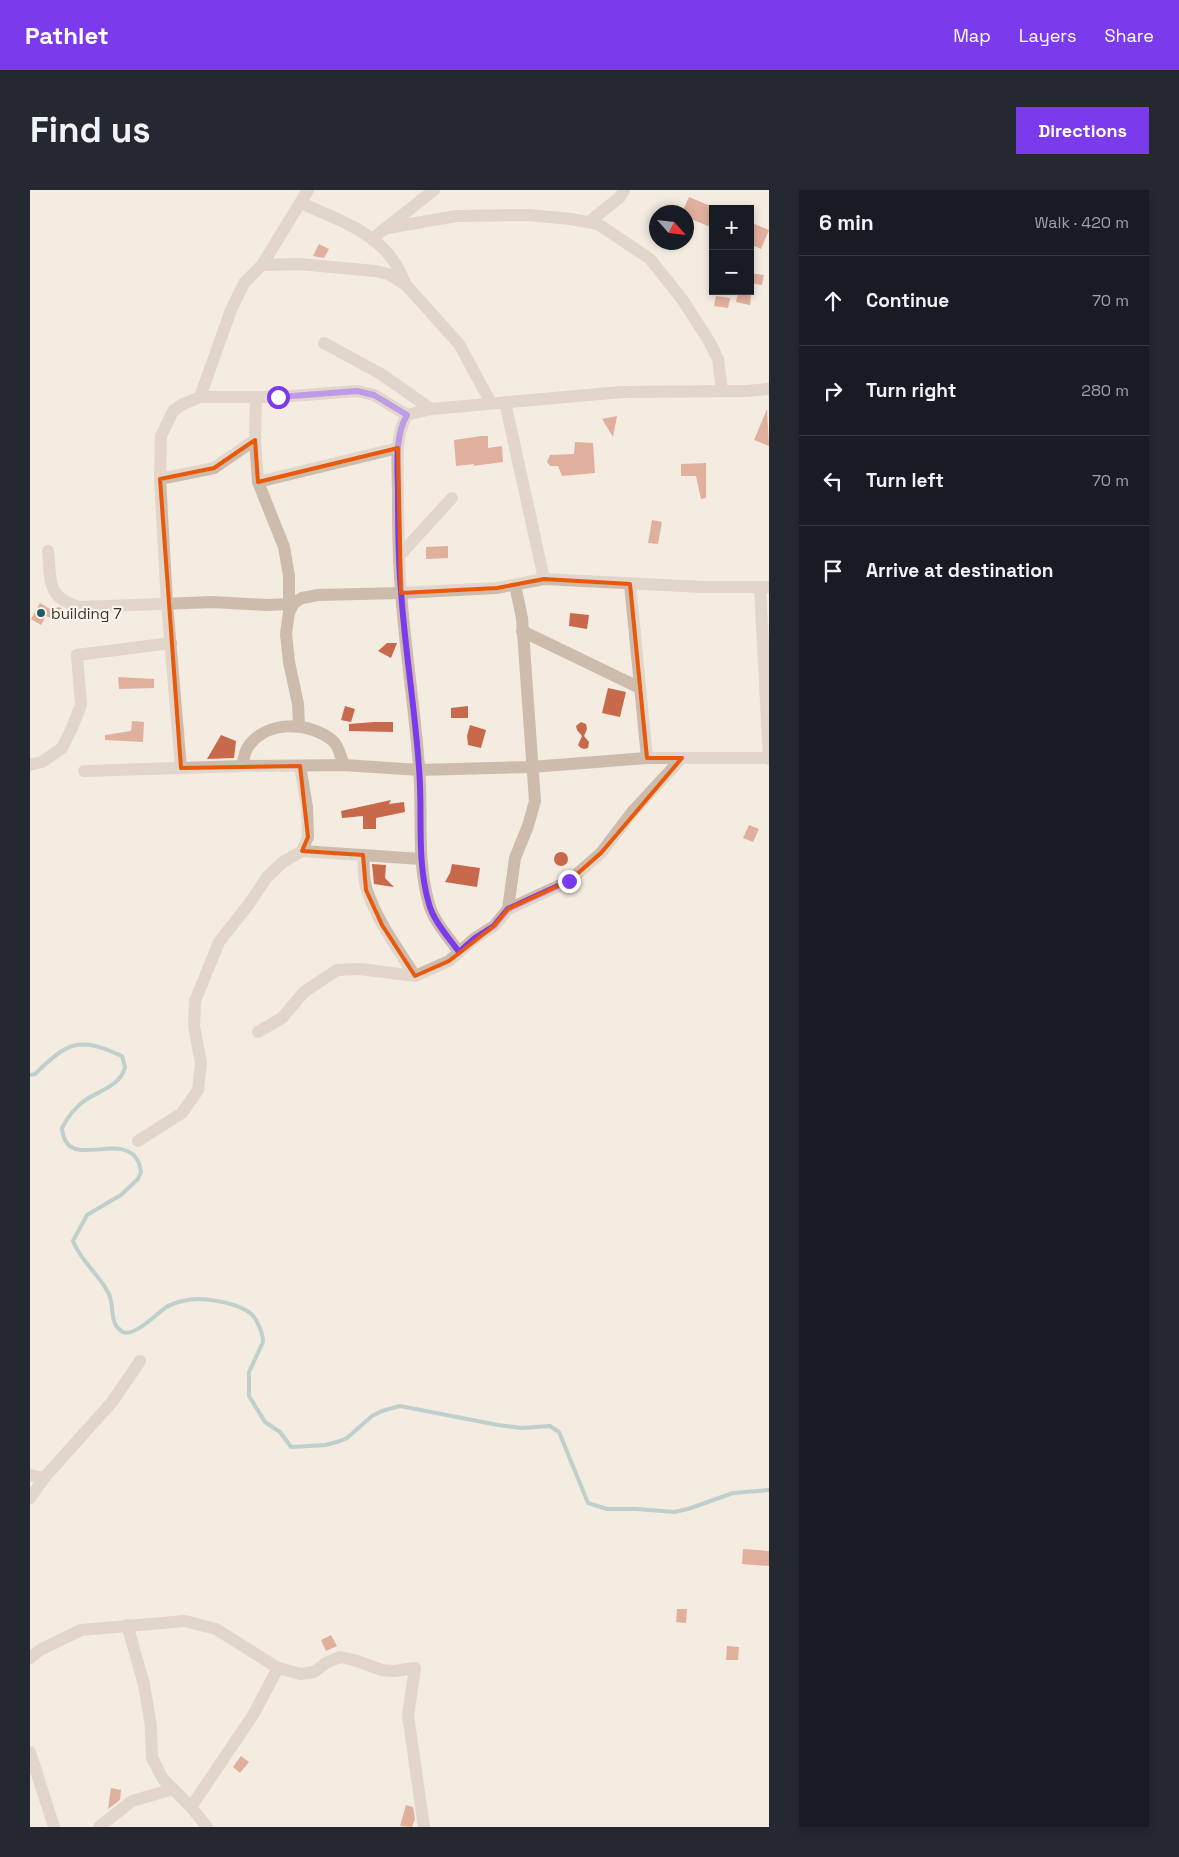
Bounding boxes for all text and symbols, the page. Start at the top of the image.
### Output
text: Pathlet [25,20,109,51]
text: Map [953,24,991,47]
text: Layers [1019,24,1076,47]
text: Share [1104,24,1154,47]
button: Directions [1016,107,1149,154]
text: Find us [30,108,151,152]
north arrow [649,205,694,250]
map controls [709,205,754,295]
button: + [709,205,754,250]
text: 6 min [819,209,874,236]
text: Walk · 420 m [1034,212,1129,233]
button: − [709,250,754,295]
icon: ahead [819,287,847,315]
text: Continue [866,288,949,313]
text: 70 m [1092,290,1129,311]
icon: right [819,377,847,405]
text: Turn right [866,378,956,403]
text: 280 m [1081,380,1129,401]
route start [267,386,290,409]
icon: left [819,467,847,495]
text: Turn left [866,468,944,493]
text: 70 m [1092,470,1129,491]
icon: arrive [819,557,847,585]
text: Arrive at destination [866,558,1054,583]
place label: building 7 [51,604,122,623]
marker: building 7 [35,607,47,619]
route end [558,870,581,893]

